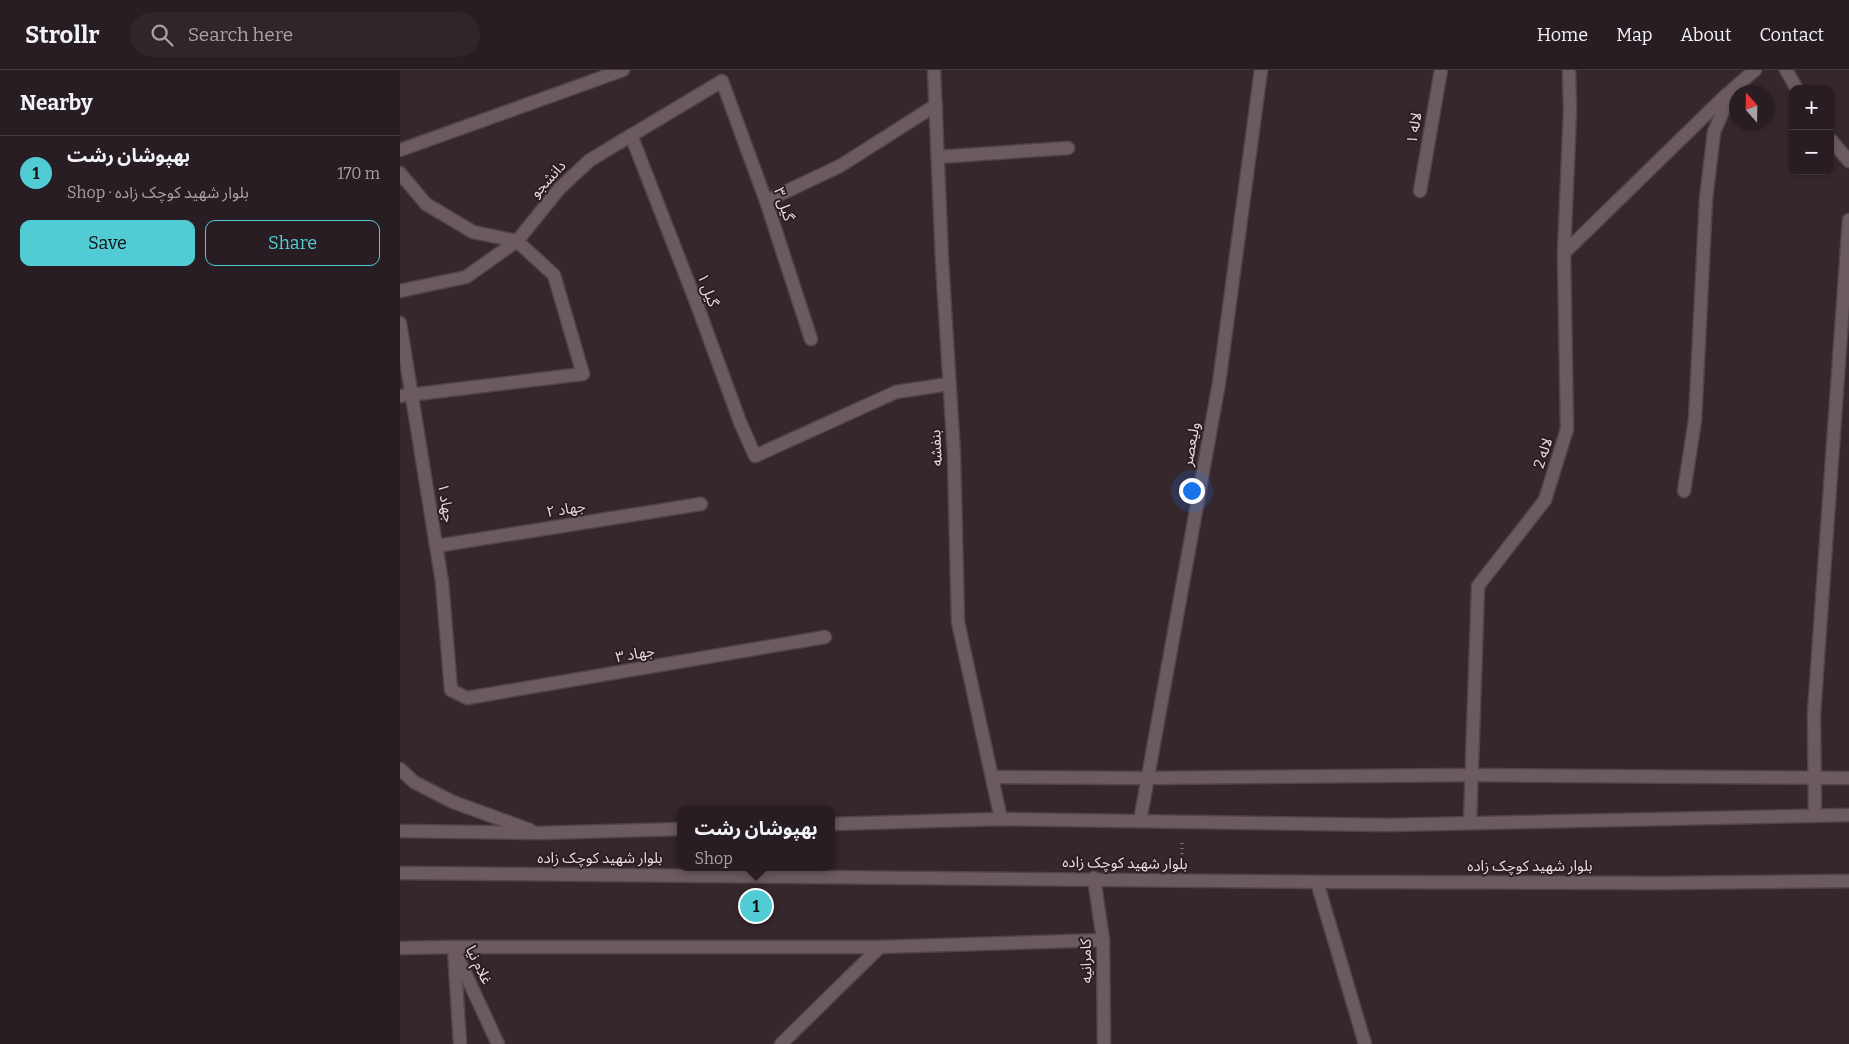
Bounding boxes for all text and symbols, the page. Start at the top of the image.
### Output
search box [130,12,480,57]
text: Strollr [25,21,100,49]
icon: search [148,21,176,49]
text: Search here [188,23,293,46]
text: Home [1537,24,1588,46]
text: Map [1616,24,1652,46]
text: About [1680,24,1731,46]
text: Contact [1759,24,1824,46]
north arrow [1729,85,1774,130]
map controls [1789,85,1834,175]
button: + [1789,85,1834,130]
text: Nearby [20,90,93,116]
street label: لاله ۱ [1402,111,1426,145]
button: − [1789,130,1834,175]
text: بهپوشان رشت [67,144,190,167]
street label: دانشجو [526,157,570,201]
text: 1 [33,164,39,183]
text: 170 m [337,164,380,183]
text: Shop · بلوار شهید کوچک زاده [67,183,249,202]
street label: گیل ۳ [770,185,798,224]
button: Save [20,220,195,266]
button: Share [205,220,380,266]
street label: گیل ۱ [693,271,723,310]
street label: ولیعصر [1178,421,1204,468]
street label: بنفشه [926,429,946,467]
street label: لاله 2 [1530,435,1556,471]
your location [1179,478,1205,504]
street label: جهاد ۱ [434,482,458,524]
street label: جهاد ۲ [545,497,587,521]
street label: جهاد ۳ [614,642,656,666]
popup [677,806,835,871]
text: بهپوشان رشت [694,817,818,840]
street label: بلوار شهید کوچک زاده [537,849,663,868]
text: Shop [694,849,733,868]
street label: بلوار شهید کوچک زاده [1062,853,1188,874]
street label: بلوار شهید کوچک زاده [1467,857,1593,876]
pin: 1 [740,887,772,925]
street label: کامرانیه [1077,938,1095,983]
street label: غلام نیا [460,943,496,989]

